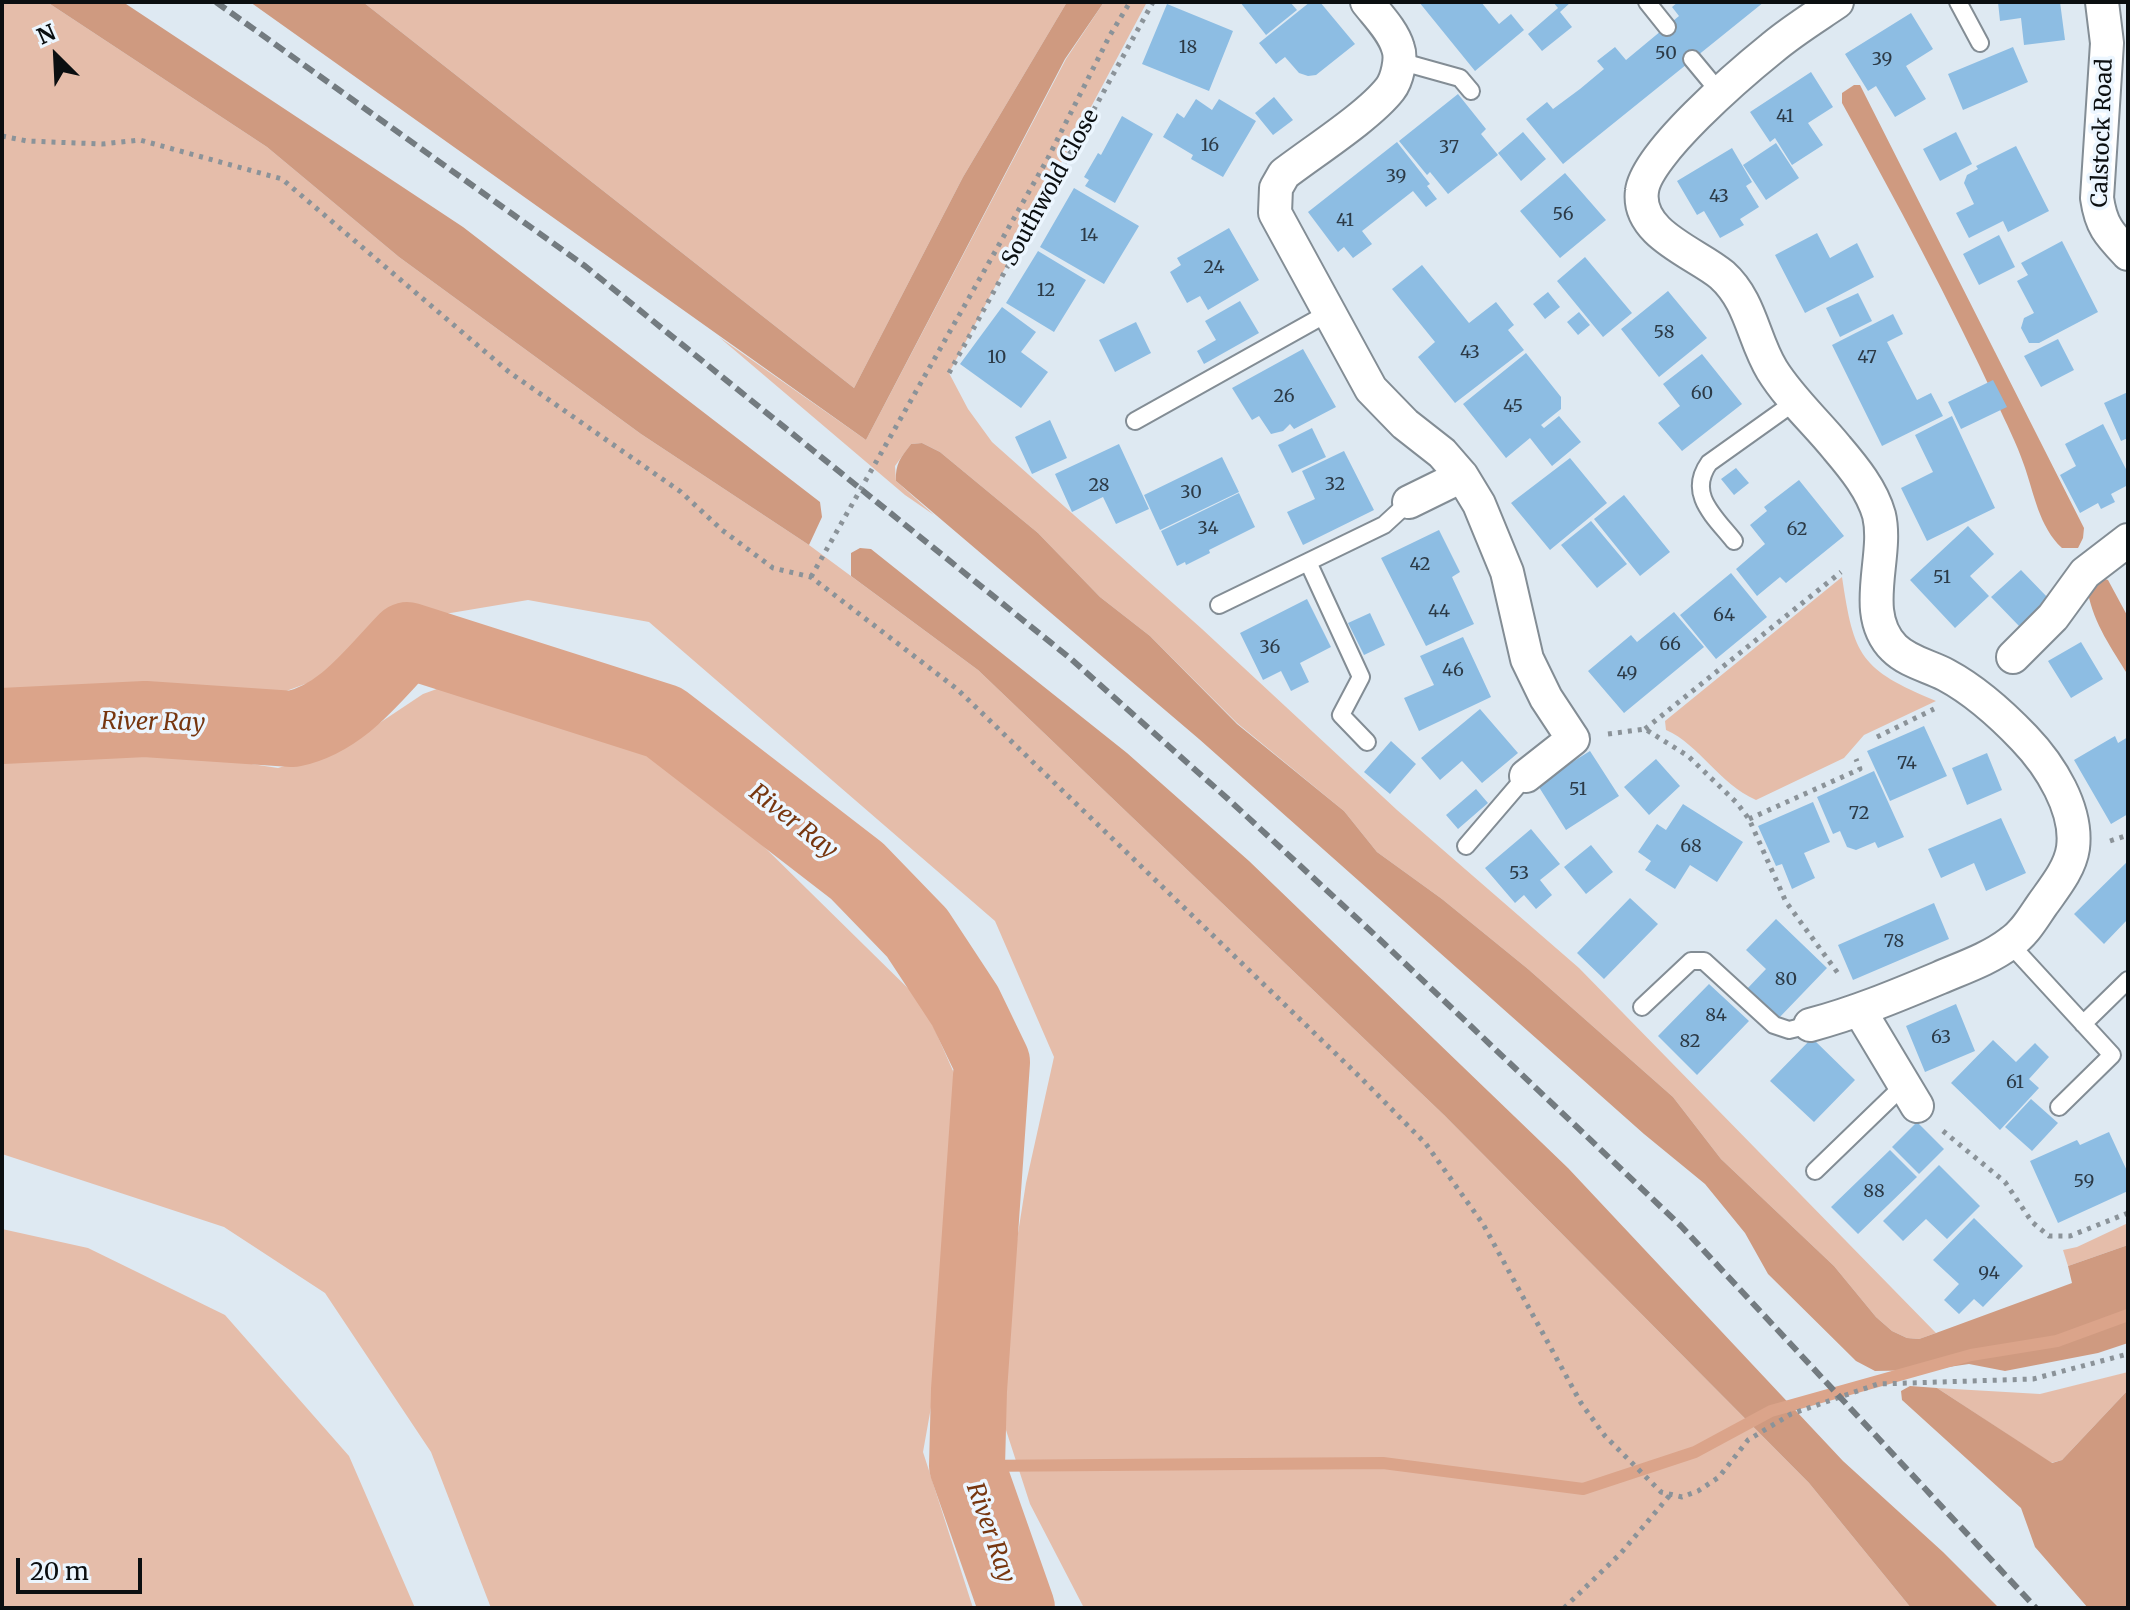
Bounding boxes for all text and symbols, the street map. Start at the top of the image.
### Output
north arrow [16,16,96,96]
text: N [33,18,60,50]
house number: 18 [1179,37,1197,59]
house number: 50 [1655,43,1677,65]
house number: 39 [1872,49,1892,71]
street label: Calstock Road [2087,58,2119,208]
street label: Southwold Close [997,105,1105,271]
house number: 41 [1776,106,1794,128]
house number: 16 [1201,135,1219,157]
house number: 37 [1439,137,1459,159]
house number: 39 [1386,166,1406,188]
house number: 43 [1709,186,1729,208]
house number: 56 [1552,204,1574,226]
house number: 41 [1336,210,1354,232]
house number: 14 [1080,225,1098,247]
house number: 24 [1203,257,1225,279]
house number: 12 [1037,280,1055,302]
house number: 58 [1654,322,1674,344]
house number: 43 [1460,342,1480,364]
house number: 10 [988,347,1006,369]
house number: 47 [1857,347,1877,369]
house number: 60 [1691,383,1713,405]
house number: 26 [1273,386,1295,408]
house number: 45 [1503,396,1523,418]
house number: 32 [1325,474,1345,496]
house number: 28 [1088,475,1110,497]
house number: 30 [1180,482,1202,504]
house number: 34 [1197,518,1219,540]
house number: 62 [1787,519,1807,541]
house number: 42 [1410,554,1430,576]
house number: 51 [1933,567,1951,589]
house number: 44 [1428,601,1450,623]
house number: 64 [1713,605,1735,627]
house number: 66 [1659,634,1681,656]
house number: 36 [1260,637,1280,659]
house number: 46 [1442,660,1464,682]
house number: 49 [1617,663,1637,685]
water label: River Ray [101,708,205,738]
house number: 74 [1897,753,1917,775]
water label: River Ray [743,779,843,865]
house number: 51 [1569,779,1587,801]
house number: 72 [1849,803,1869,825]
house number: 68 [1680,836,1702,858]
house number: 53 [1509,863,1529,885]
house number: 78 [1884,931,1904,953]
house number: 80 [1775,969,1797,991]
house number: 84 [1705,1005,1727,1027]
house number: 63 [1931,1027,1951,1049]
house number: 82 [1679,1031,1701,1053]
house number: 61 [2006,1072,2024,1094]
house number: 59 [2074,1171,2094,1193]
house number: 88 [1863,1181,1885,1203]
house number: 94 [1978,1263,2000,1285]
water label: River Ray [959,1479,1021,1587]
scale bar [20,1542,146,1592]
text: 20 m [30,1556,89,1587]

